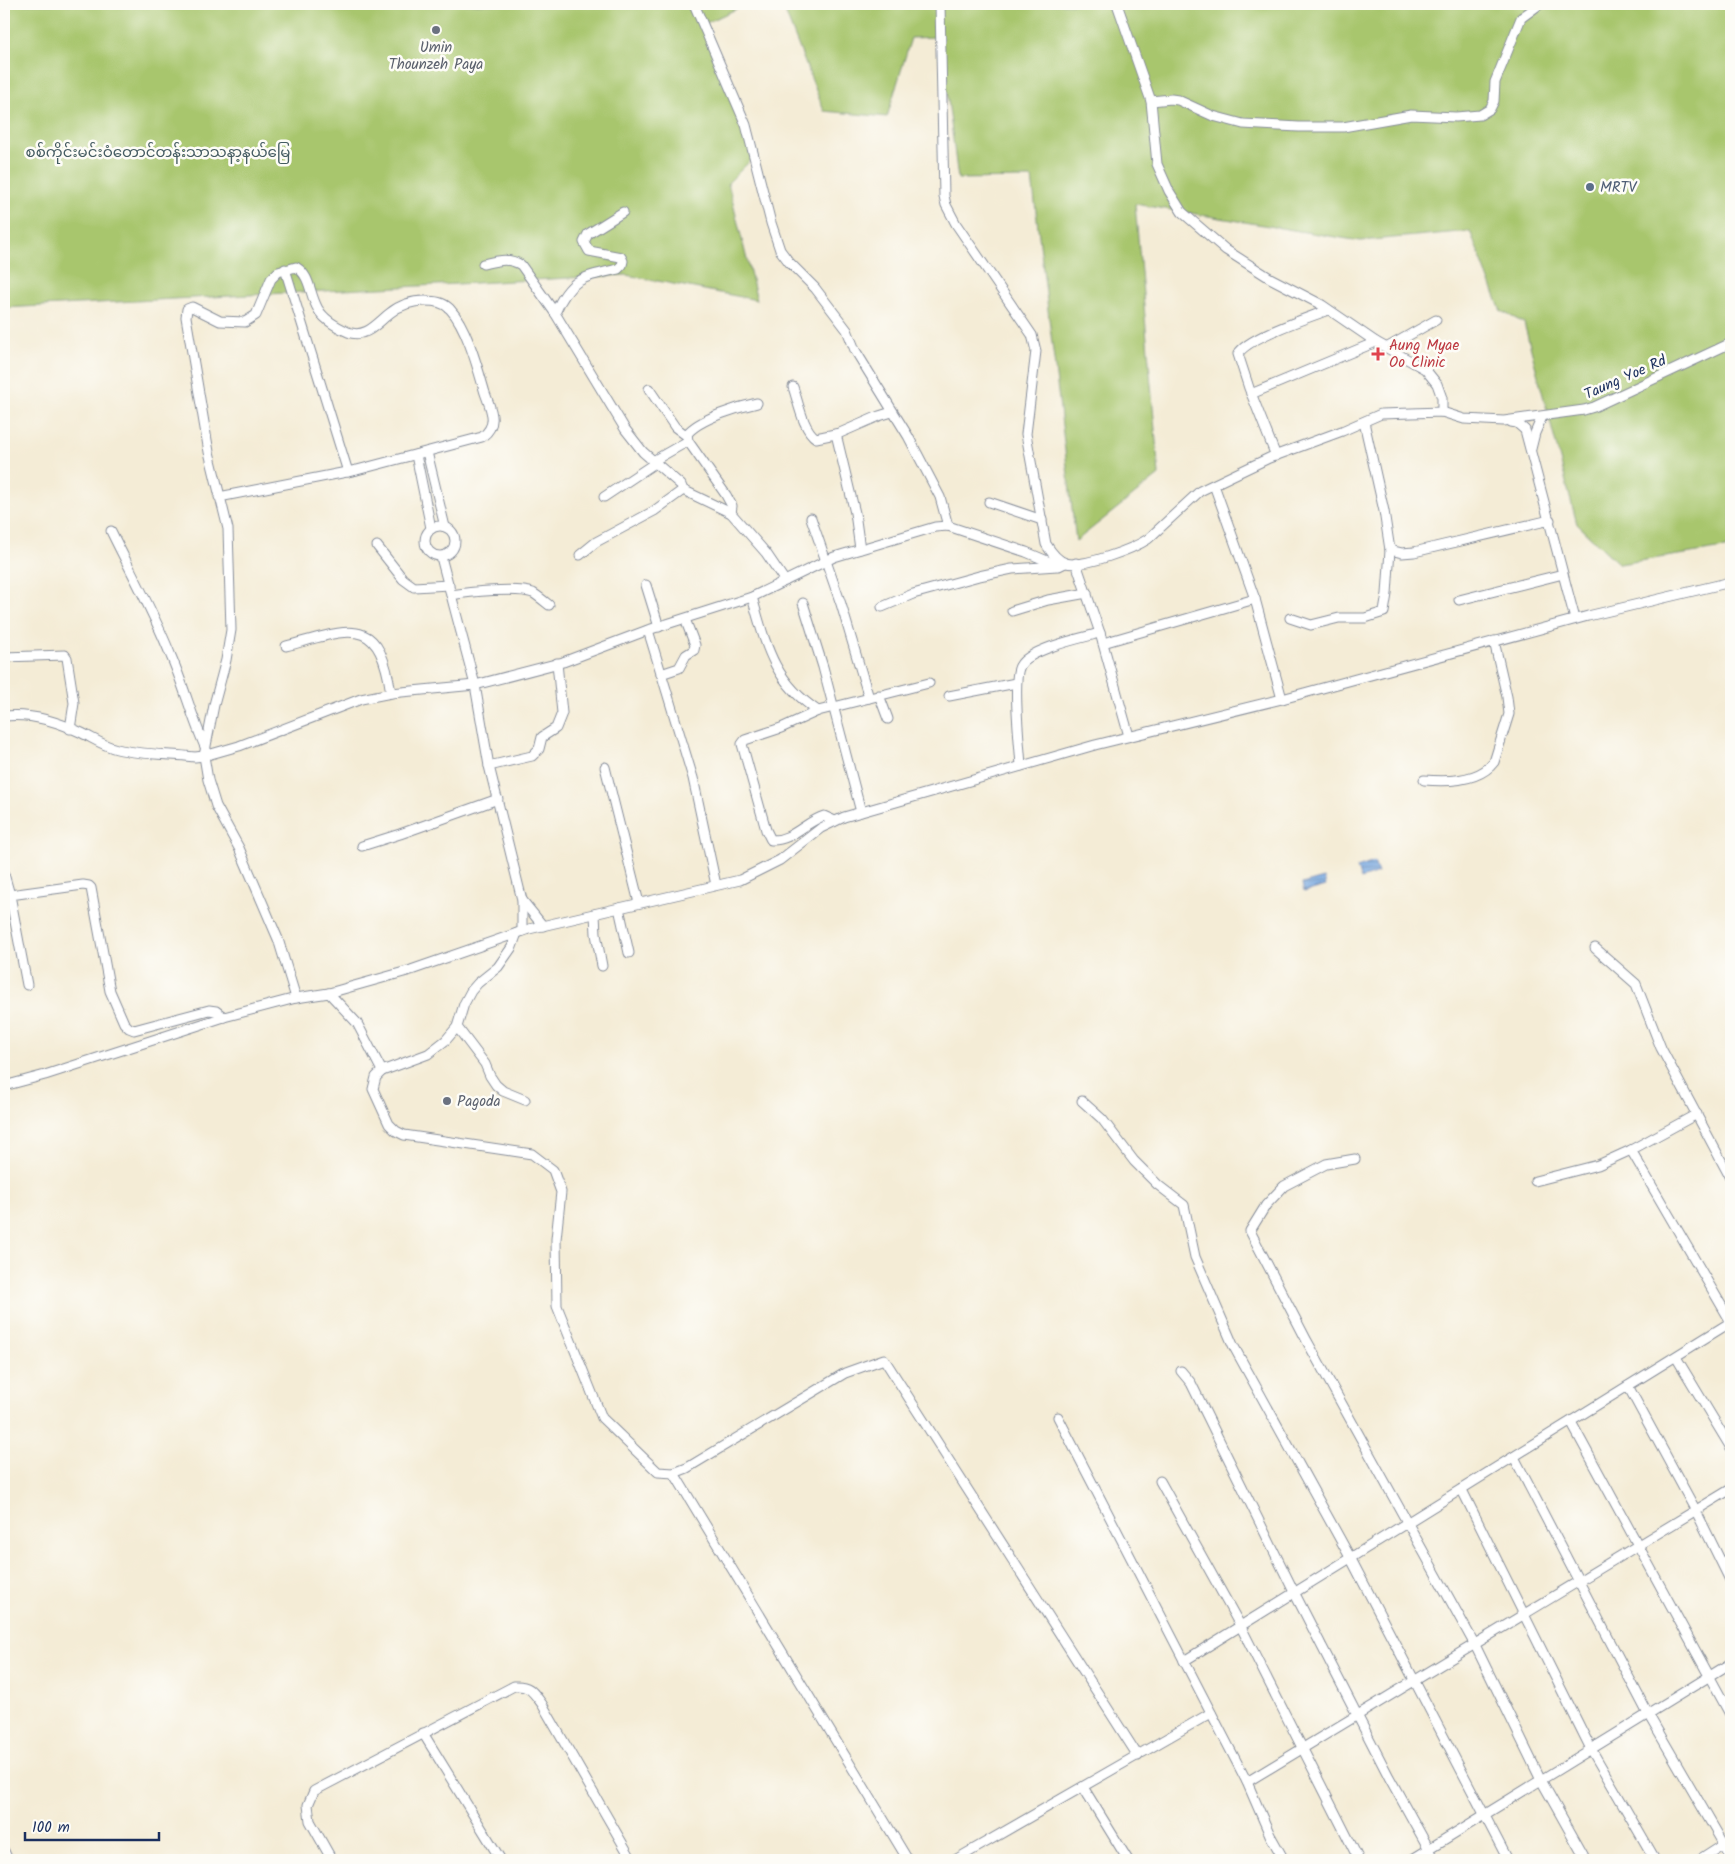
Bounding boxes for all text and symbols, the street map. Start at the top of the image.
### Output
marker: Umin Thounzeh Paya [430,24,442,36]
place label: Umin Thounzeh Paya [389,36,483,77]
park label: စစ်ကိုင်းမင်းဝံတောင်တန်းသာသနာ့နယ်မြေ [26,141,290,165]
place label: MRTV [1600,176,1638,200]
marker: MRTV [1584,181,1596,193]
place label: Aung Myae Oo Clinic [1389,334,1459,375]
marker: Aung Myae Oo Clinic [1371,347,1385,361]
street label: Taung Yoe Rd [1580,349,1671,407]
place label: Pagoda [457,1090,501,1114]
marker: Pagoda [441,1095,453,1107]
scale bar [25,1809,159,1841]
text: 100 m [32,1816,70,1840]

